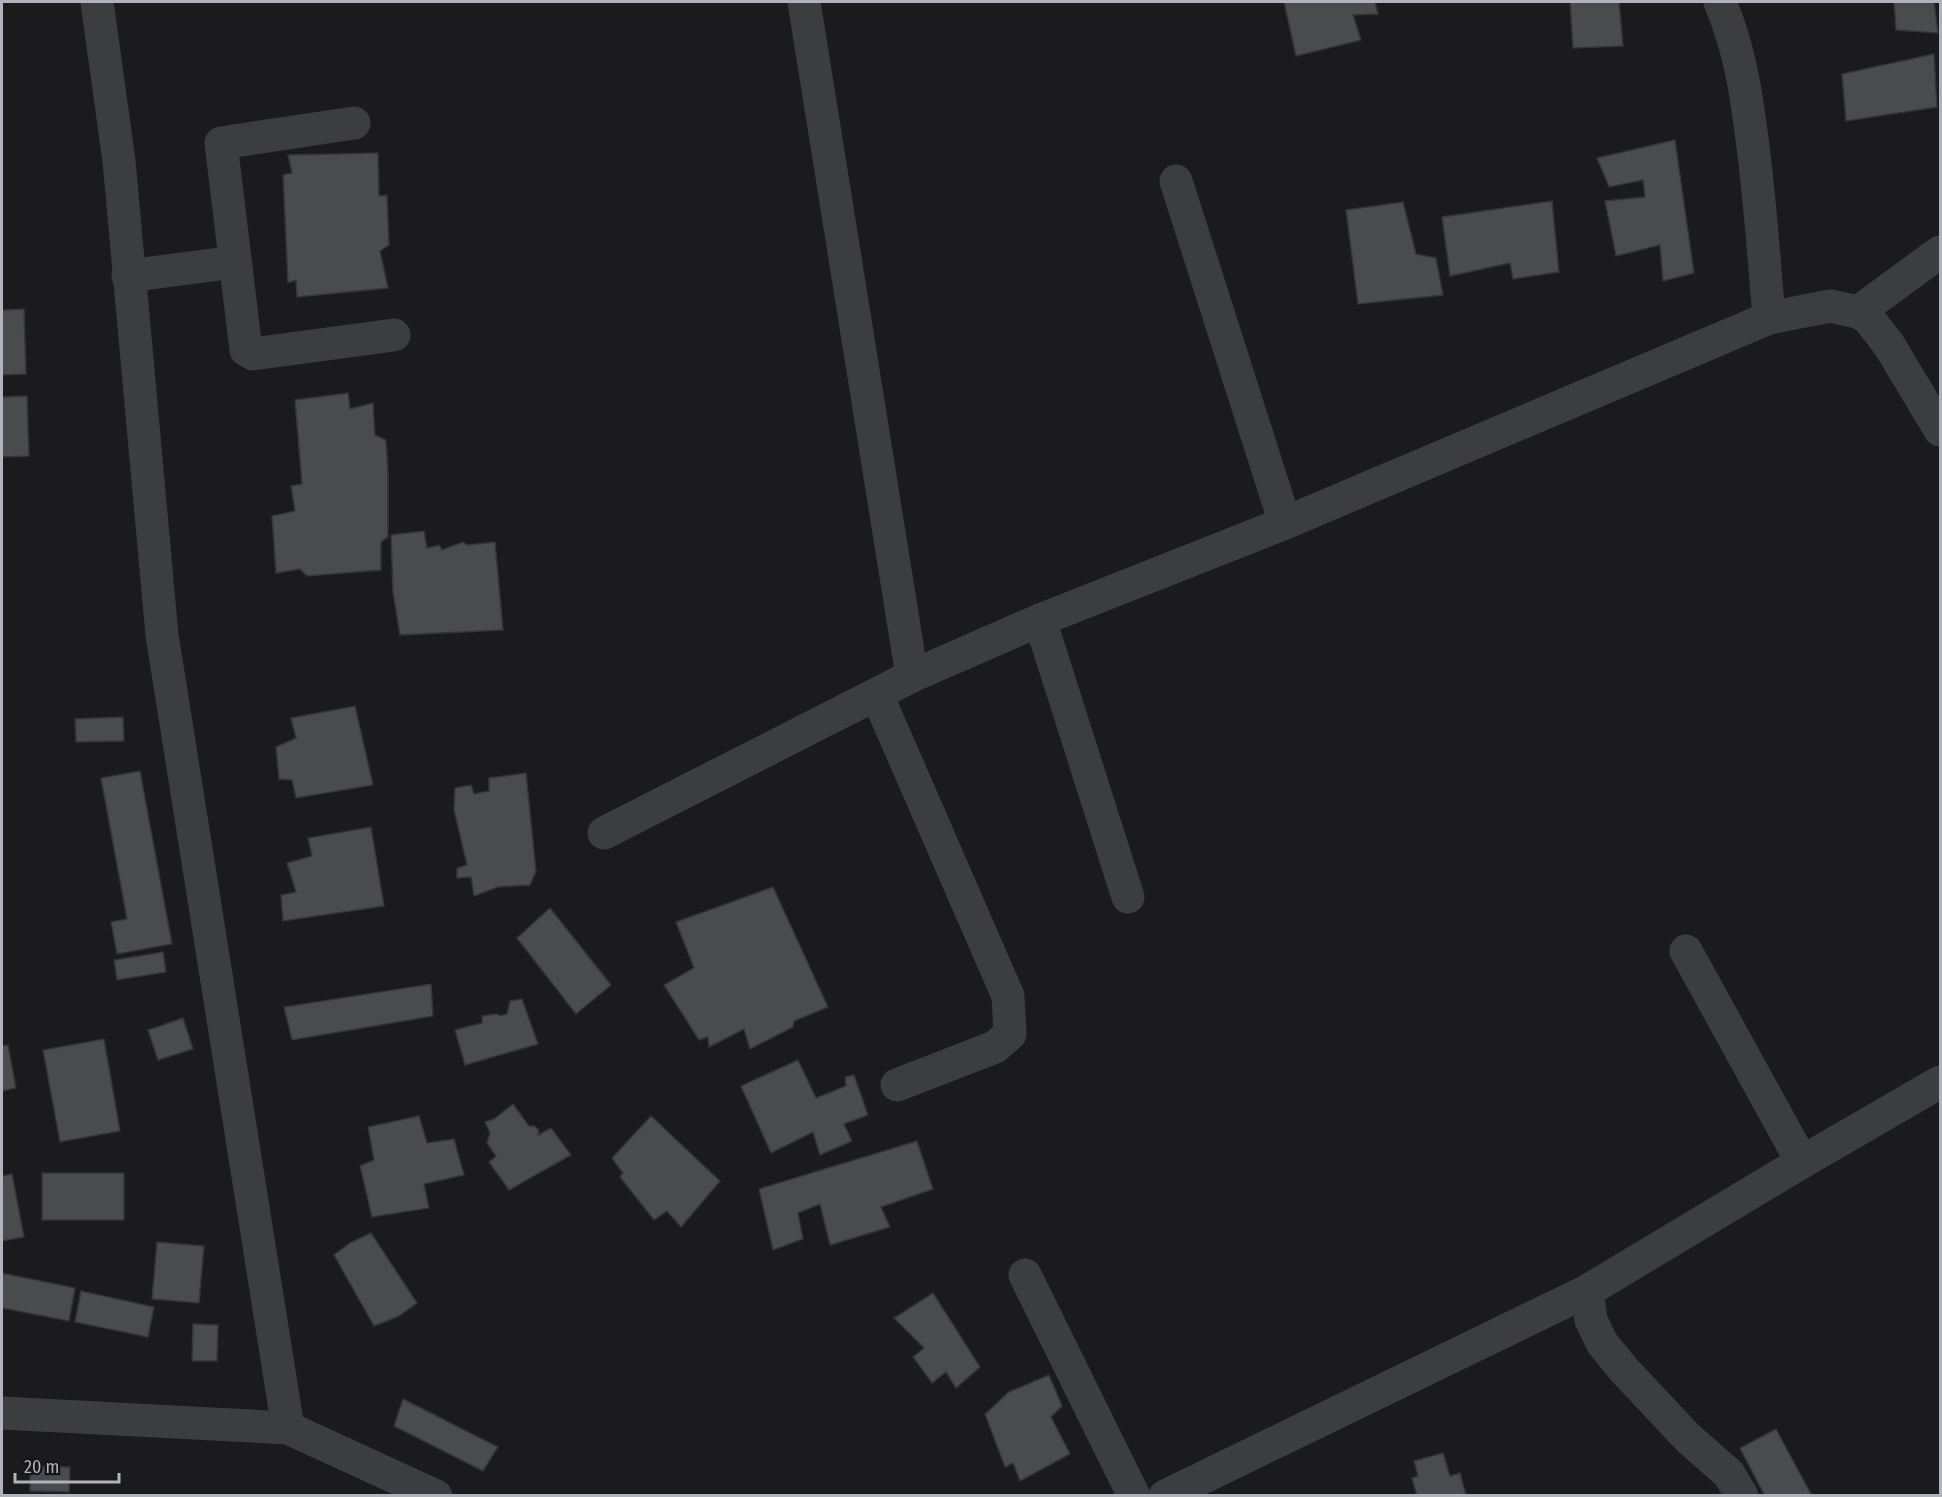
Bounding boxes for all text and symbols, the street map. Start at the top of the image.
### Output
scale bar [15,1446,118,1484]
text: 20 m [24,1456,59,1478]

